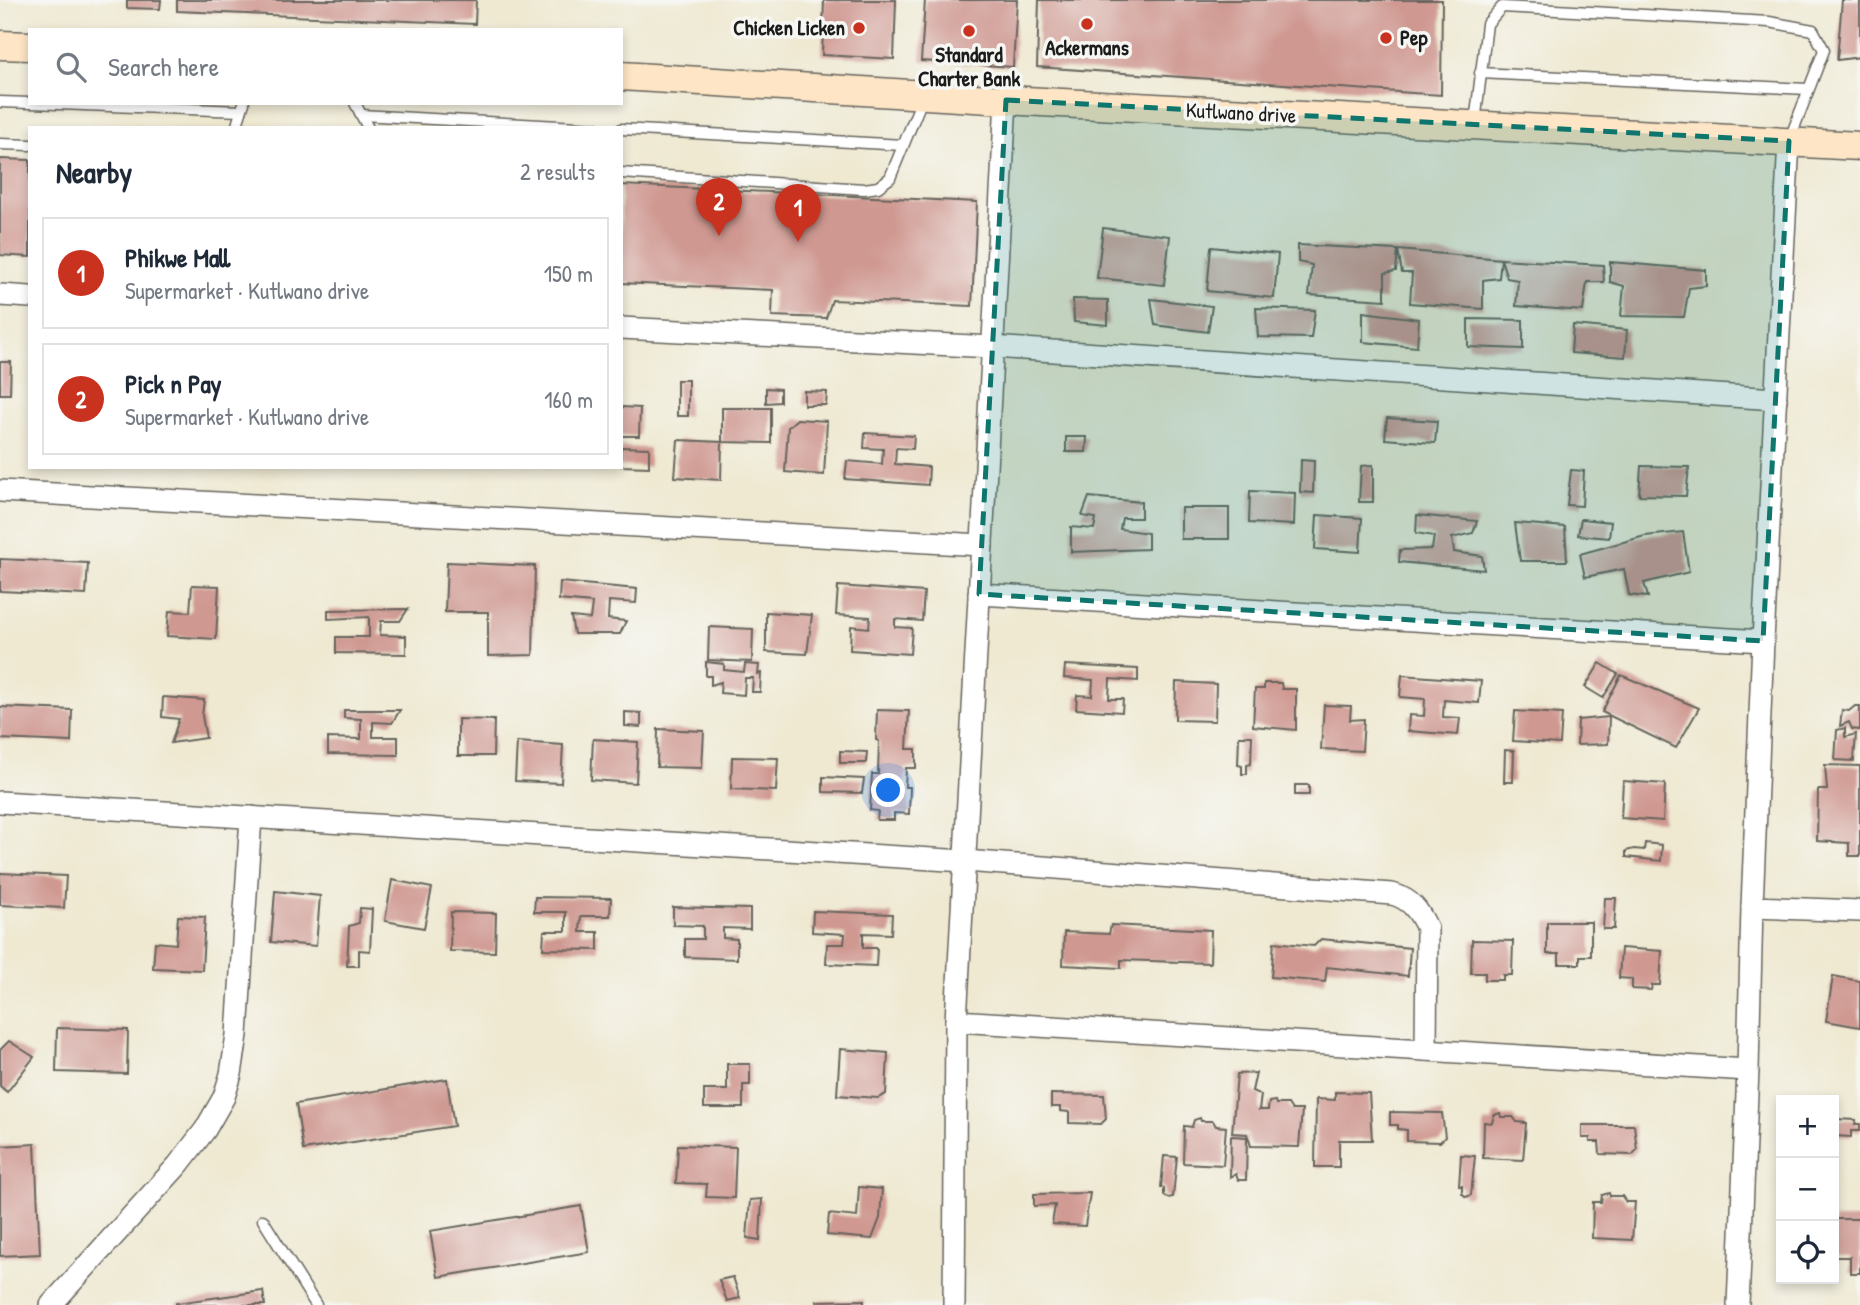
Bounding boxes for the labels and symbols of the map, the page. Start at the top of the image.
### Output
place label: Chicken Licken [733,13,845,42]
marker: Ackermans [1079,16,1095,32]
marker: Chicken Licken [851,20,867,36]
marker: Standard Charter Bank [961,23,977,39]
place label: Pep [1400,23,1428,53]
marker: Pep [1378,30,1394,46]
place label: Ackermans [1045,33,1129,62]
place label: Standard Charter Bank [918,40,1020,93]
street label: Kutlwano drive [1185,95,1297,130]
pin: 2 [696,178,742,236]
pin: 1 [775,184,821,242]
your location [871,773,905,807]

